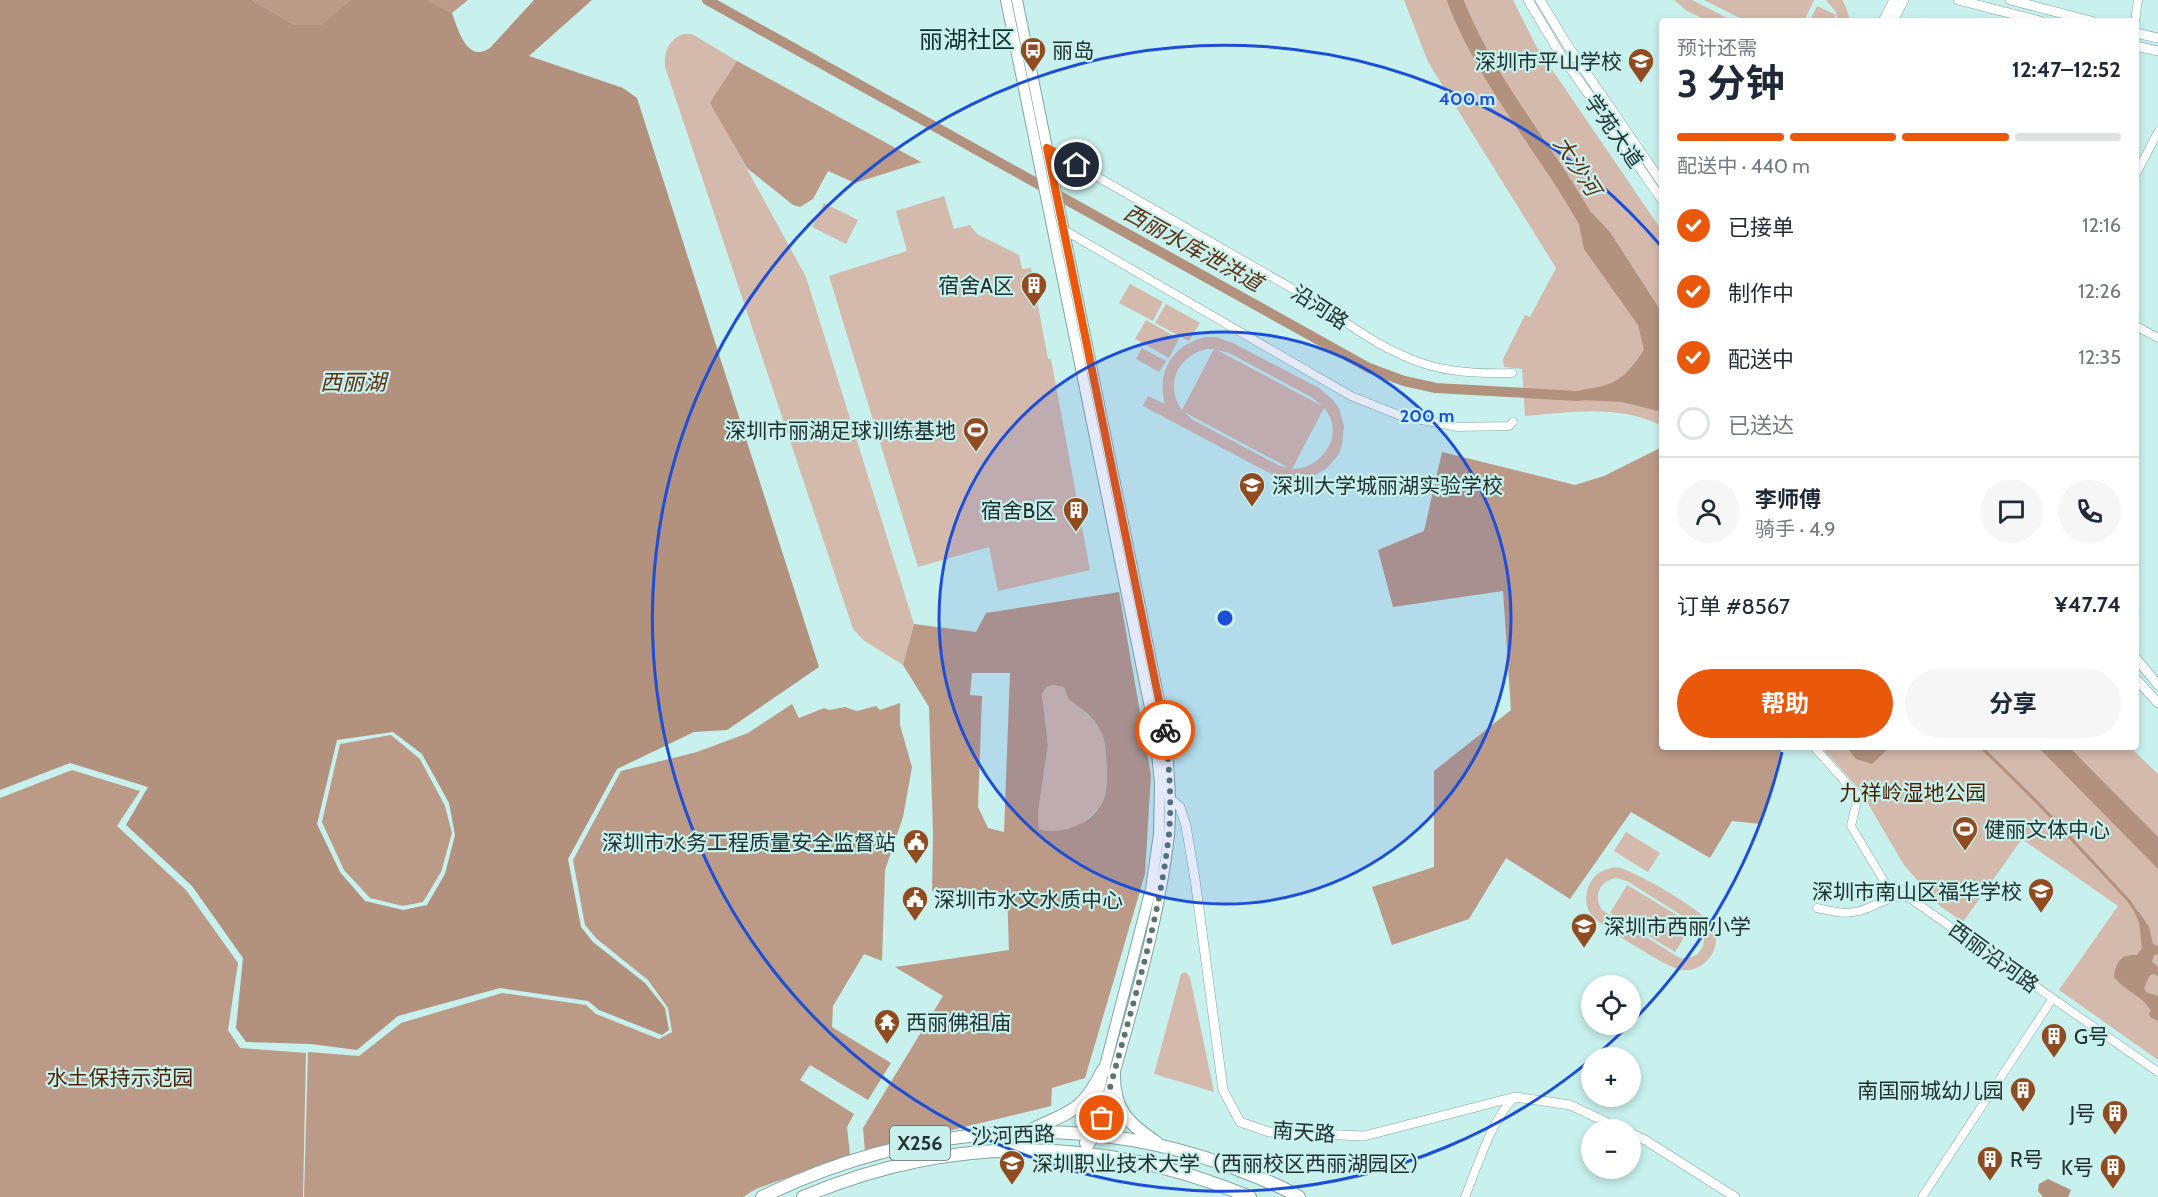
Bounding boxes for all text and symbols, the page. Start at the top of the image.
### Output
district label: 丽湖社区 [919,25,1015,54]
bus stop icon: 丽岛 [1018,35,1048,73]
text: 预计还需 [1677,36,1757,60]
place label: 丽岛 [1052,38,1094,63]
school or university icon: 深圳市平山学校 [1626,46,1656,84]
place label: 深圳市平山学校 [1475,49,1622,74]
text: 12:47–12:52 [2012,56,2121,83]
text: 3 分钟 [1677,59,1785,107]
text: 400 m [1439,88,1495,110]
street label: 学苑大道 [1580,89,1648,173]
water label: 大沙河 [1548,131,1608,204]
pin [1051,139,1102,190]
icon: home [1060,148,1093,181]
text: 配送中 · 440 m [1677,154,1810,178]
water label: 西丽水库泄洪道 [1119,199,1270,299]
icon: check [1677,209,1710,242]
text: 12:16 [2082,213,2121,237]
text: 已接单 [1728,214,1794,241]
building icon: 宿舍A区 [1019,270,1049,308]
place label: 宿舍A区 [938,273,1014,298]
icon: check [1677,275,1710,308]
street label: 沿河路 [1287,279,1353,335]
text: 12:26 [2078,279,2121,303]
text: 制作中 [1728,280,1794,307]
icon: check [1677,341,1710,374]
text: 12:35 [2078,345,2121,369]
text: 配送中 [1728,346,1794,373]
water label: 西丽湖 [320,369,389,396]
text: 200 m [1400,405,1454,427]
text: 已送达 [1728,412,1794,439]
sports icon: 深圳市丽湖足球训练基地 [961,415,991,453]
place label: 深圳市丽湖足球训练基地 [725,418,956,443]
school or university icon: 深圳大学城丽湖实验学校 [1237,470,1267,508]
place label: 深圳大学城丽湖实验学校 [1272,473,1503,498]
button: person [1677,480,1740,543]
button: chat [1980,480,2043,543]
button: phone [2058,480,2121,543]
text: 李师傅 [1755,486,1821,513]
building icon: 宿舍B区 [1061,495,1091,533]
place label: 宿舍B区 [980,498,1056,523]
text: 骑手 · 4.9 [1755,517,1836,541]
text: ¥47.74 [2055,591,2121,618]
text: 订单 #8567 [1677,593,1790,620]
centre of rings [1215,608,1235,628]
button: 帮助 [1677,669,1893,738]
button: 分享 [1905,669,2121,738]
courier [1135,700,1195,760]
icon: bike [1149,714,1182,747]
park label: 九祥岭湿地公园 [1840,780,1987,805]
sports icon: 健丽文体中心 [1950,814,1980,852]
place label: 健丽文体中心 [1984,817,2110,842]
public building icon: 深圳市水务工程质量安全监督站 [901,827,931,865]
place label: 深圳市水务工程质量安全监督站 [602,830,896,855]
school or university icon: 深圳市南山区福华学校 [2026,876,2056,914]
place label: 深圳市南山区福华学校 [1812,879,2022,904]
public building icon: 深圳市水文水质中心 [900,884,930,922]
place label: 深圳市水文水质中心 [934,887,1123,912]
school or university icon: 深圳市西丽小学 [1569,911,1599,949]
place label: 深圳市西丽小学 [1604,914,1751,939]
street label: 西丽沿河路 [1944,916,2044,998]
map controls [1581,975,1641,1179]
button: locate [1581,975,1641,1035]
temple icon: 西丽佛祖庙 [872,1007,902,1045]
place label: 西丽佛祖庙 [906,1010,1011,1035]
building icon: G号 [2039,1021,2069,1059]
place label: G号 [2074,1024,2109,1049]
button: + [1581,1047,1641,1107]
park label: 水土保持示范园 [47,1065,194,1090]
building icon: 南国丽城幼儿园 [2008,1075,2038,1113]
place label: 南国丽城幼儿园 [1857,1078,2004,1103]
pin [1076,1092,1127,1143]
building icon: J号 [2100,1098,2130,1136]
icon: bag [1085,1101,1118,1134]
place label: J号 [2069,1101,2096,1126]
street label: 南天路 [1272,1117,1336,1147]
button: − [1581,1119,1641,1179]
street label: 沙河西路 [971,1121,1055,1149]
road number: X256 [890,1126,950,1160]
building icon: R号 [1975,1144,2005,1182]
place label: R号 [2010,1147,2044,1172]
school or university icon: 深圳职业技术大学（西丽校区西丽湖园区） [997,1148,1027,1186]
place label: 深圳职业技术大学（西丽校区西丽湖园区） [1032,1151,1431,1176]
building icon: K号 [2098,1152,2128,1190]
place label: K号 [2061,1155,2094,1180]

